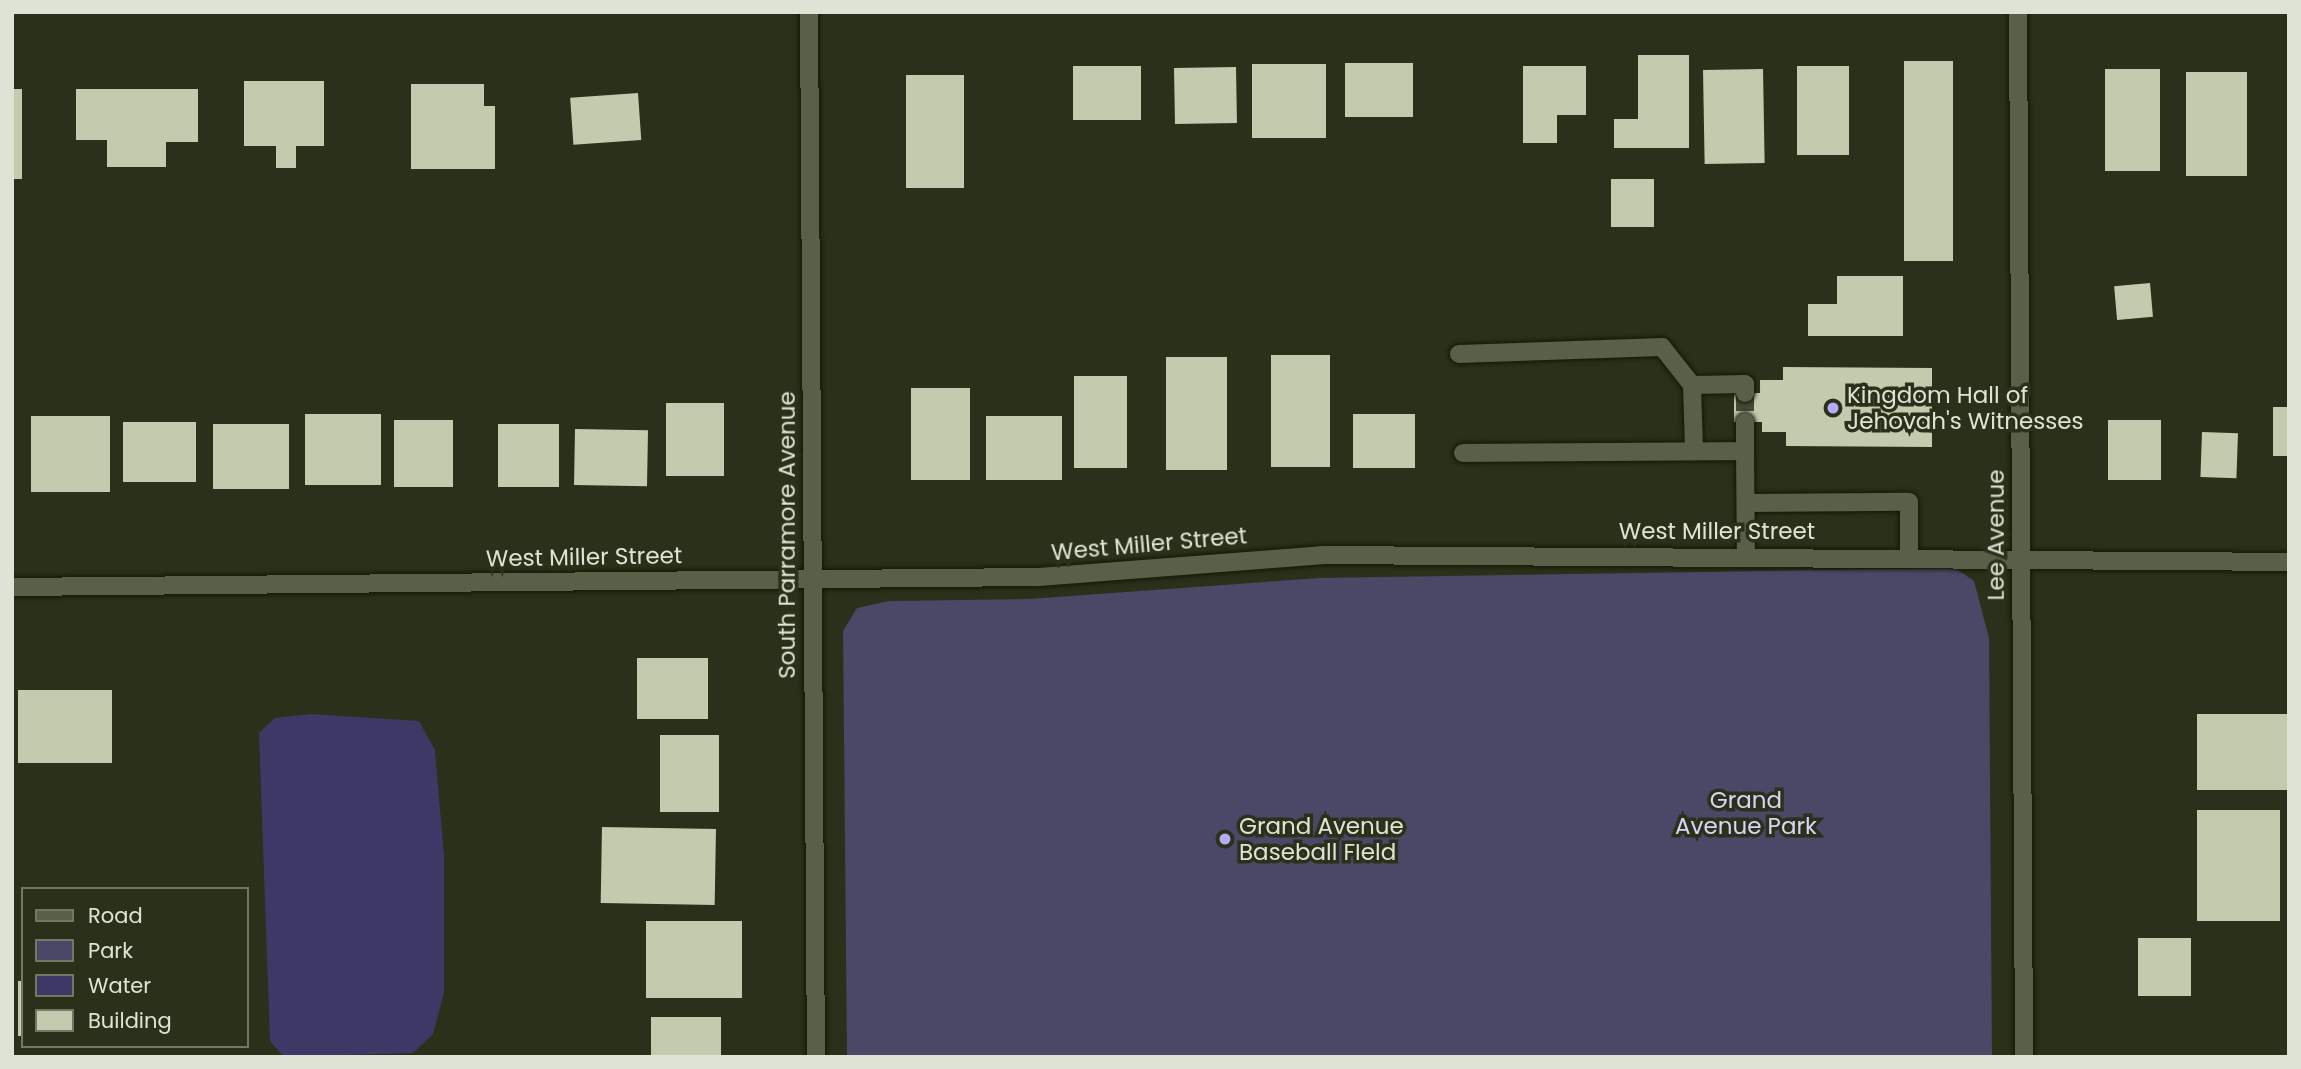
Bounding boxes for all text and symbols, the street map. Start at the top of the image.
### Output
place label: Kingdom Hall of Jehovah's Witnesses [1847,381,2084,435]
street label: South Parramore Avenue [773,391,801,679]
marker: Kingdom Hall of Jehovah's Witnesses [1825,400,1841,416]
street label: Lee Avenue [1982,470,2010,600]
street label: West Miller Street [1619,517,1815,545]
street label: West Miller Street [1050,522,1248,566]
street label: West Miller Street [486,541,682,573]
park label: Grand Avenue Park [1675,786,1817,840]
place label: Grand Avenue Baseball FIeld [1239,812,1404,866]
marker: Grand Avenue Baseball FIeld [1217,831,1233,847]
legend [21,887,248,1048]
text: Road [88,901,143,930]
text: Park [88,936,133,965]
text: Water [88,971,151,1000]
text: Building [88,1006,172,1035]

